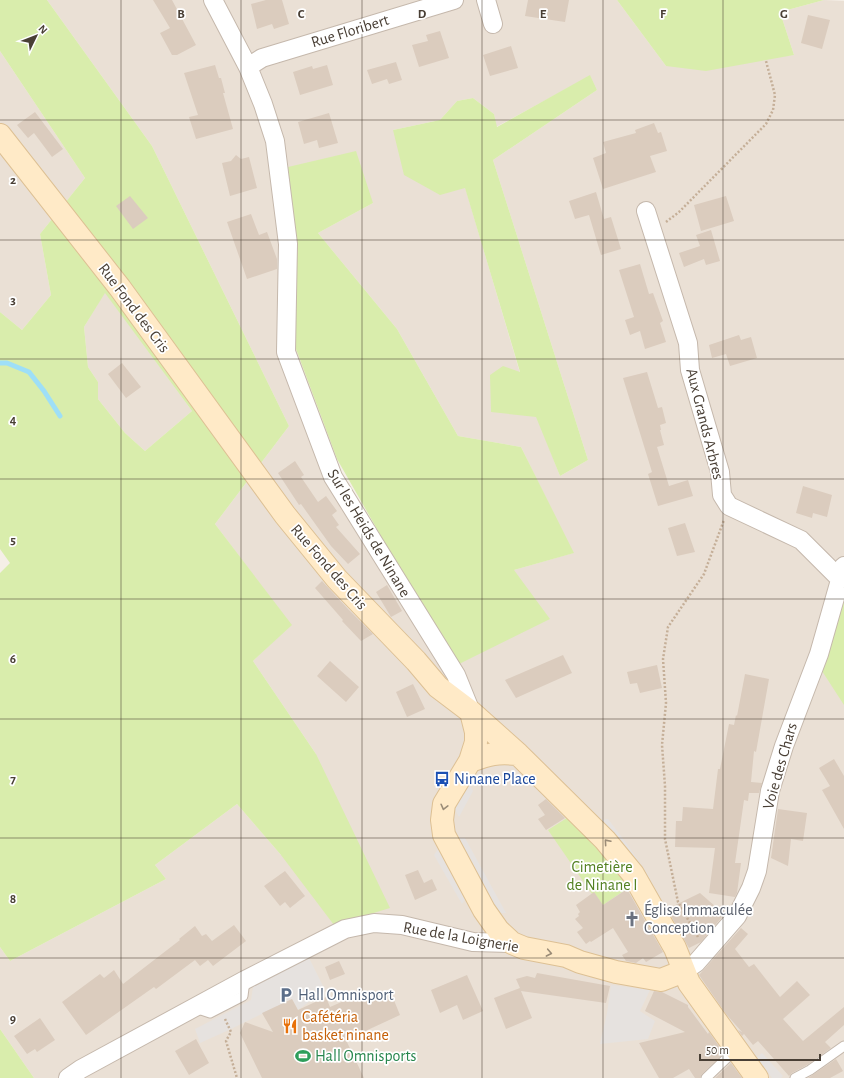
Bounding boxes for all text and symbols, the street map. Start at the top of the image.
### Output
text: B [177,8,185,21]
text: C [298,8,305,21]
text: D [418,8,427,21]
text: E [540,8,547,21]
text: F [660,8,667,21]
text: G [780,8,788,21]
street label: Rue Floribert [309,12,391,50]
north arrow [16,16,56,56]
text: N [36,23,50,36]
text: 2 [10,174,16,187]
street label: Rue Fond des Cris [95,260,173,356]
text: 3 [10,294,16,307]
street label: Aux Grands Arbres [683,367,727,481]
text: 4 [10,414,17,427]
street label: Sur les Heids de Ninane [324,466,414,600]
street label: Rue Fond des Cris [288,521,370,613]
text: 5 [10,534,16,547]
text: 6 [10,653,16,666]
street label: Voie des Chars [760,721,800,811]
bus stop icon: Ninane Place [433,770,451,788]
place label: Ninane Place [454,771,536,787]
text: 7 [10,773,16,786]
one-way arrow [441,804,449,811]
one-way arrow [605,839,612,847]
park label: Cimetière de Ninane I [566,859,638,893]
text: 8 [10,893,16,906]
place label: Église Immaculée Conception [644,900,753,936]
church icon: Église Immaculée Conception [623,910,641,928]
street label: Rue de la Loignerie [402,919,520,955]
one-way arrow [546,948,552,957]
parking icon: Hall Omnisport [277,986,295,1004]
place label: Hall Omnisport [298,987,394,1003]
place label: Cafétéria basket ninane [302,1009,389,1043]
text: 9 [10,1013,16,1026]
restaurant icon: Cafétéria basket ninane [281,1017,299,1035]
scale bar [700,1036,820,1062]
text: 50 m [706,1044,729,1056]
sports icon: Hall Omnisports [294,1047,312,1065]
place label: Hall Omnisports [315,1048,417,1064]

